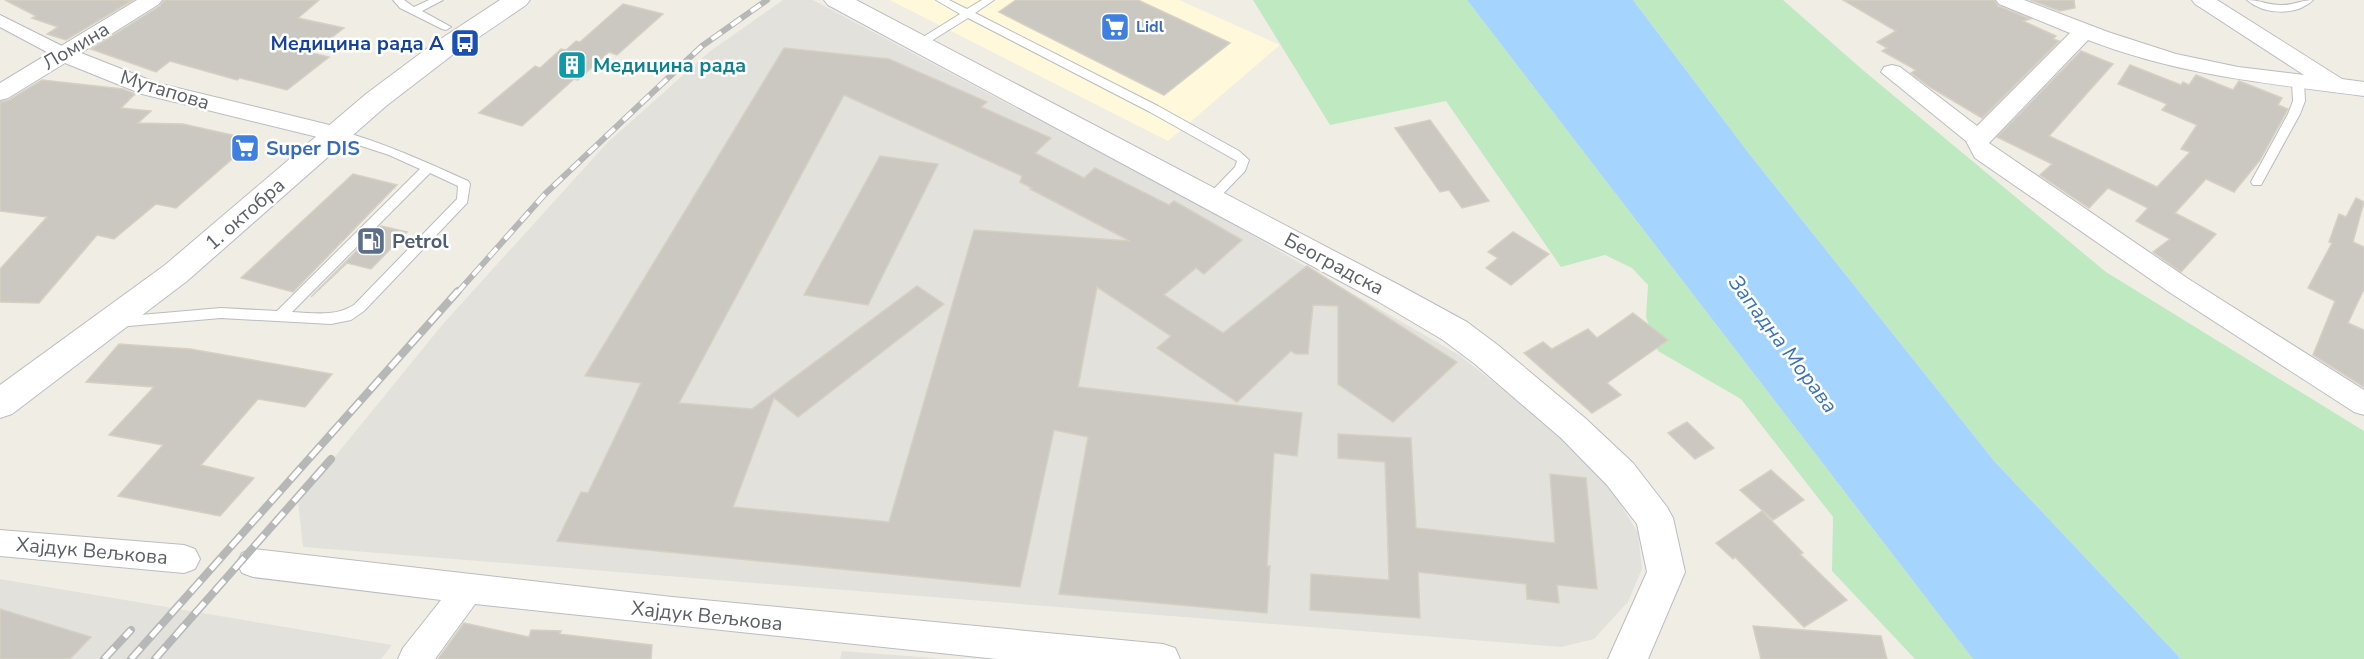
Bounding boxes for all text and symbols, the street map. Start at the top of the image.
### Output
supermarket icon: Lidl [1099,11,1131,43]
street label: Ломина [38,15,114,77]
place label: Lidl [1136,16,1164,38]
bus stop icon: Медицина рада А [449,27,481,59]
place label: Медицина рада А [270,30,444,57]
building icon: Медицина рада [556,49,588,81]
place label: Медицина рада [593,52,746,79]
street label: Мутапова [117,64,213,116]
supermarket icon: Super DIS [229,132,261,164]
place label: Super DIS [266,135,360,162]
street label: 1. октобра [199,172,291,256]
fuel station icon: Petrol [355,225,387,257]
street label: Београдска [1279,226,1389,302]
place label: Petrol [392,228,449,255]
water label: Западна Морава [1722,269,1844,419]
street label: Хајдук Вељкова [15,531,169,571]
street label: Хајдук Вељкова [630,595,784,637]

